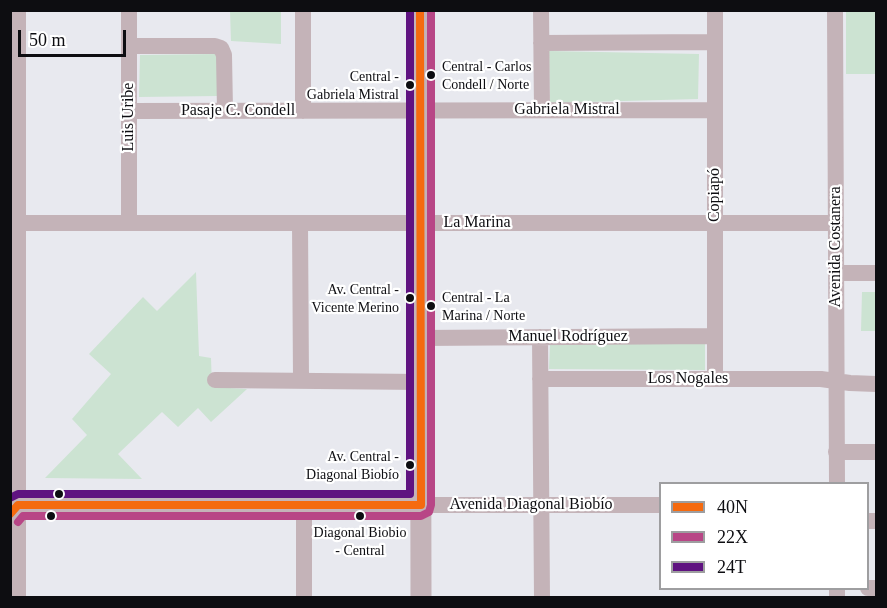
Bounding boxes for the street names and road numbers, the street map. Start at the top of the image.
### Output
street label: Luis Uribe [119,83,139,151]
street label: Gabriela Mistral [514,100,620,120]
street label: Pasaje C. Condell [181,101,295,121]
street label: Copiapó [705,168,725,222]
street label: Avenida Costanera [826,187,846,307]
street label: La Marina [443,213,511,233]
street label: Manuel Rodríguez [508,327,628,347]
street label: Los Nogales [648,369,728,389]
street label: Avenida Diagonal Biobío [449,495,613,515]

